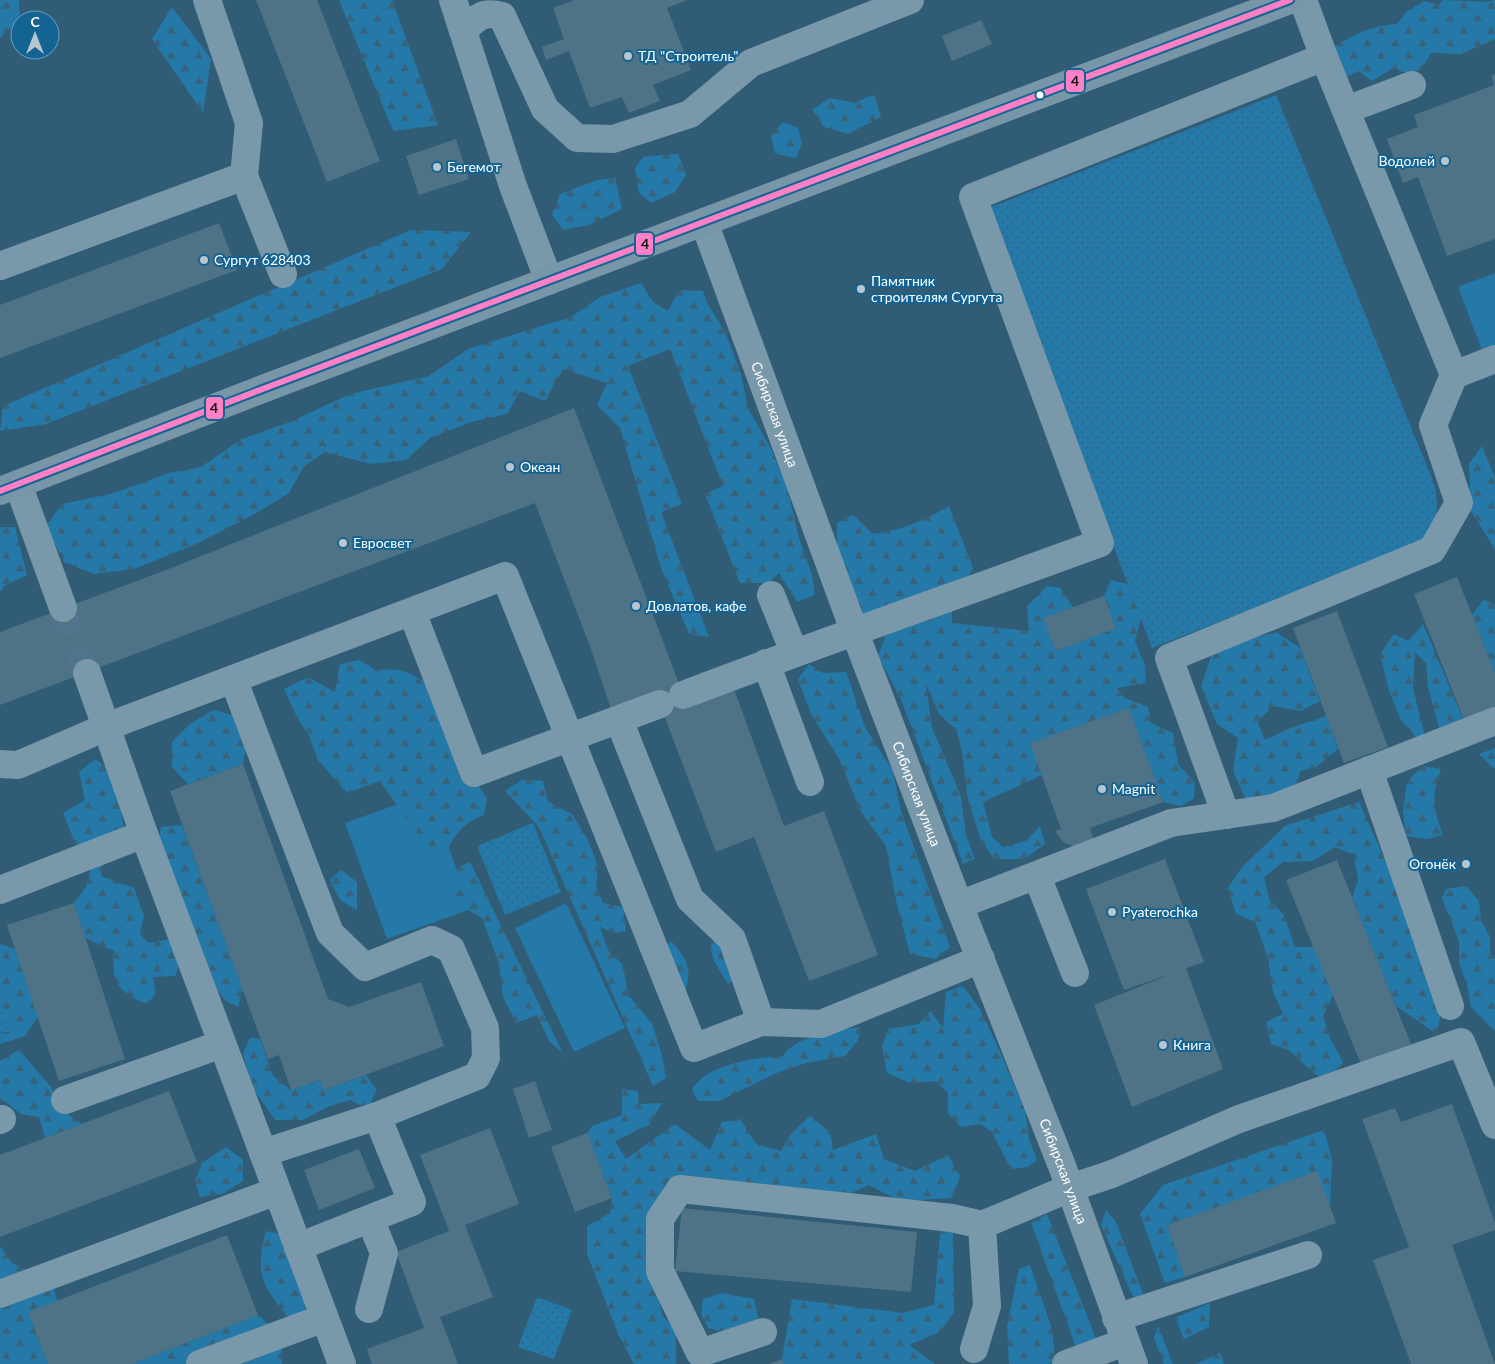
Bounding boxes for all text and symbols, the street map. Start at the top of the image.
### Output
north arrow [10,10,60,60]
text: С [30,13,40,30]
place label: ТД "Строитель" [638,47,738,64]
marker: ТД "Строитель" [622,50,634,62]
line badge: 4 [1065,69,1085,93]
text: 4 [1071,72,1079,89]
unlabelled marker [1035,90,1045,100]
place label: Водолей [1378,152,1435,169]
marker: Водолей [1439,155,1451,167]
place label: Бегемот [447,158,500,175]
marker: Бегемот [431,161,443,173]
line badge: 4 [635,232,654,256]
text: 4 [641,235,649,252]
place label: Сургут 628403 [214,251,311,268]
marker: Сургут 628403 [198,254,210,266]
place label: Памятник строителям Сургута [871,272,1003,305]
marker: Памятник строителям Сургута [855,283,867,295]
street label: Сибирская улица [748,359,802,469]
line badge: 4 [205,396,224,420]
text: 4 [210,399,218,416]
place label: Океан [520,458,560,475]
marker: Океан [504,461,516,473]
place label: Евросвет [353,534,412,551]
marker: Евросвет [337,537,349,549]
place label: Довлатов, кафе [646,597,746,614]
marker: Довлатов, кафе [630,600,642,612]
street label: Сибирская улица [889,739,945,849]
place label: Magnit [1112,780,1155,797]
marker: Magnit [1096,783,1108,795]
place label: Огонёк [1409,855,1457,872]
marker: Огонёк [1460,858,1472,870]
place label: Pyaterochka [1122,903,1198,920]
marker: Pyaterochka [1106,906,1118,918]
place label: Книга [1173,1036,1211,1053]
marker: Книга [1157,1039,1169,1051]
street label: Сибирская улица [1036,1116,1091,1226]

